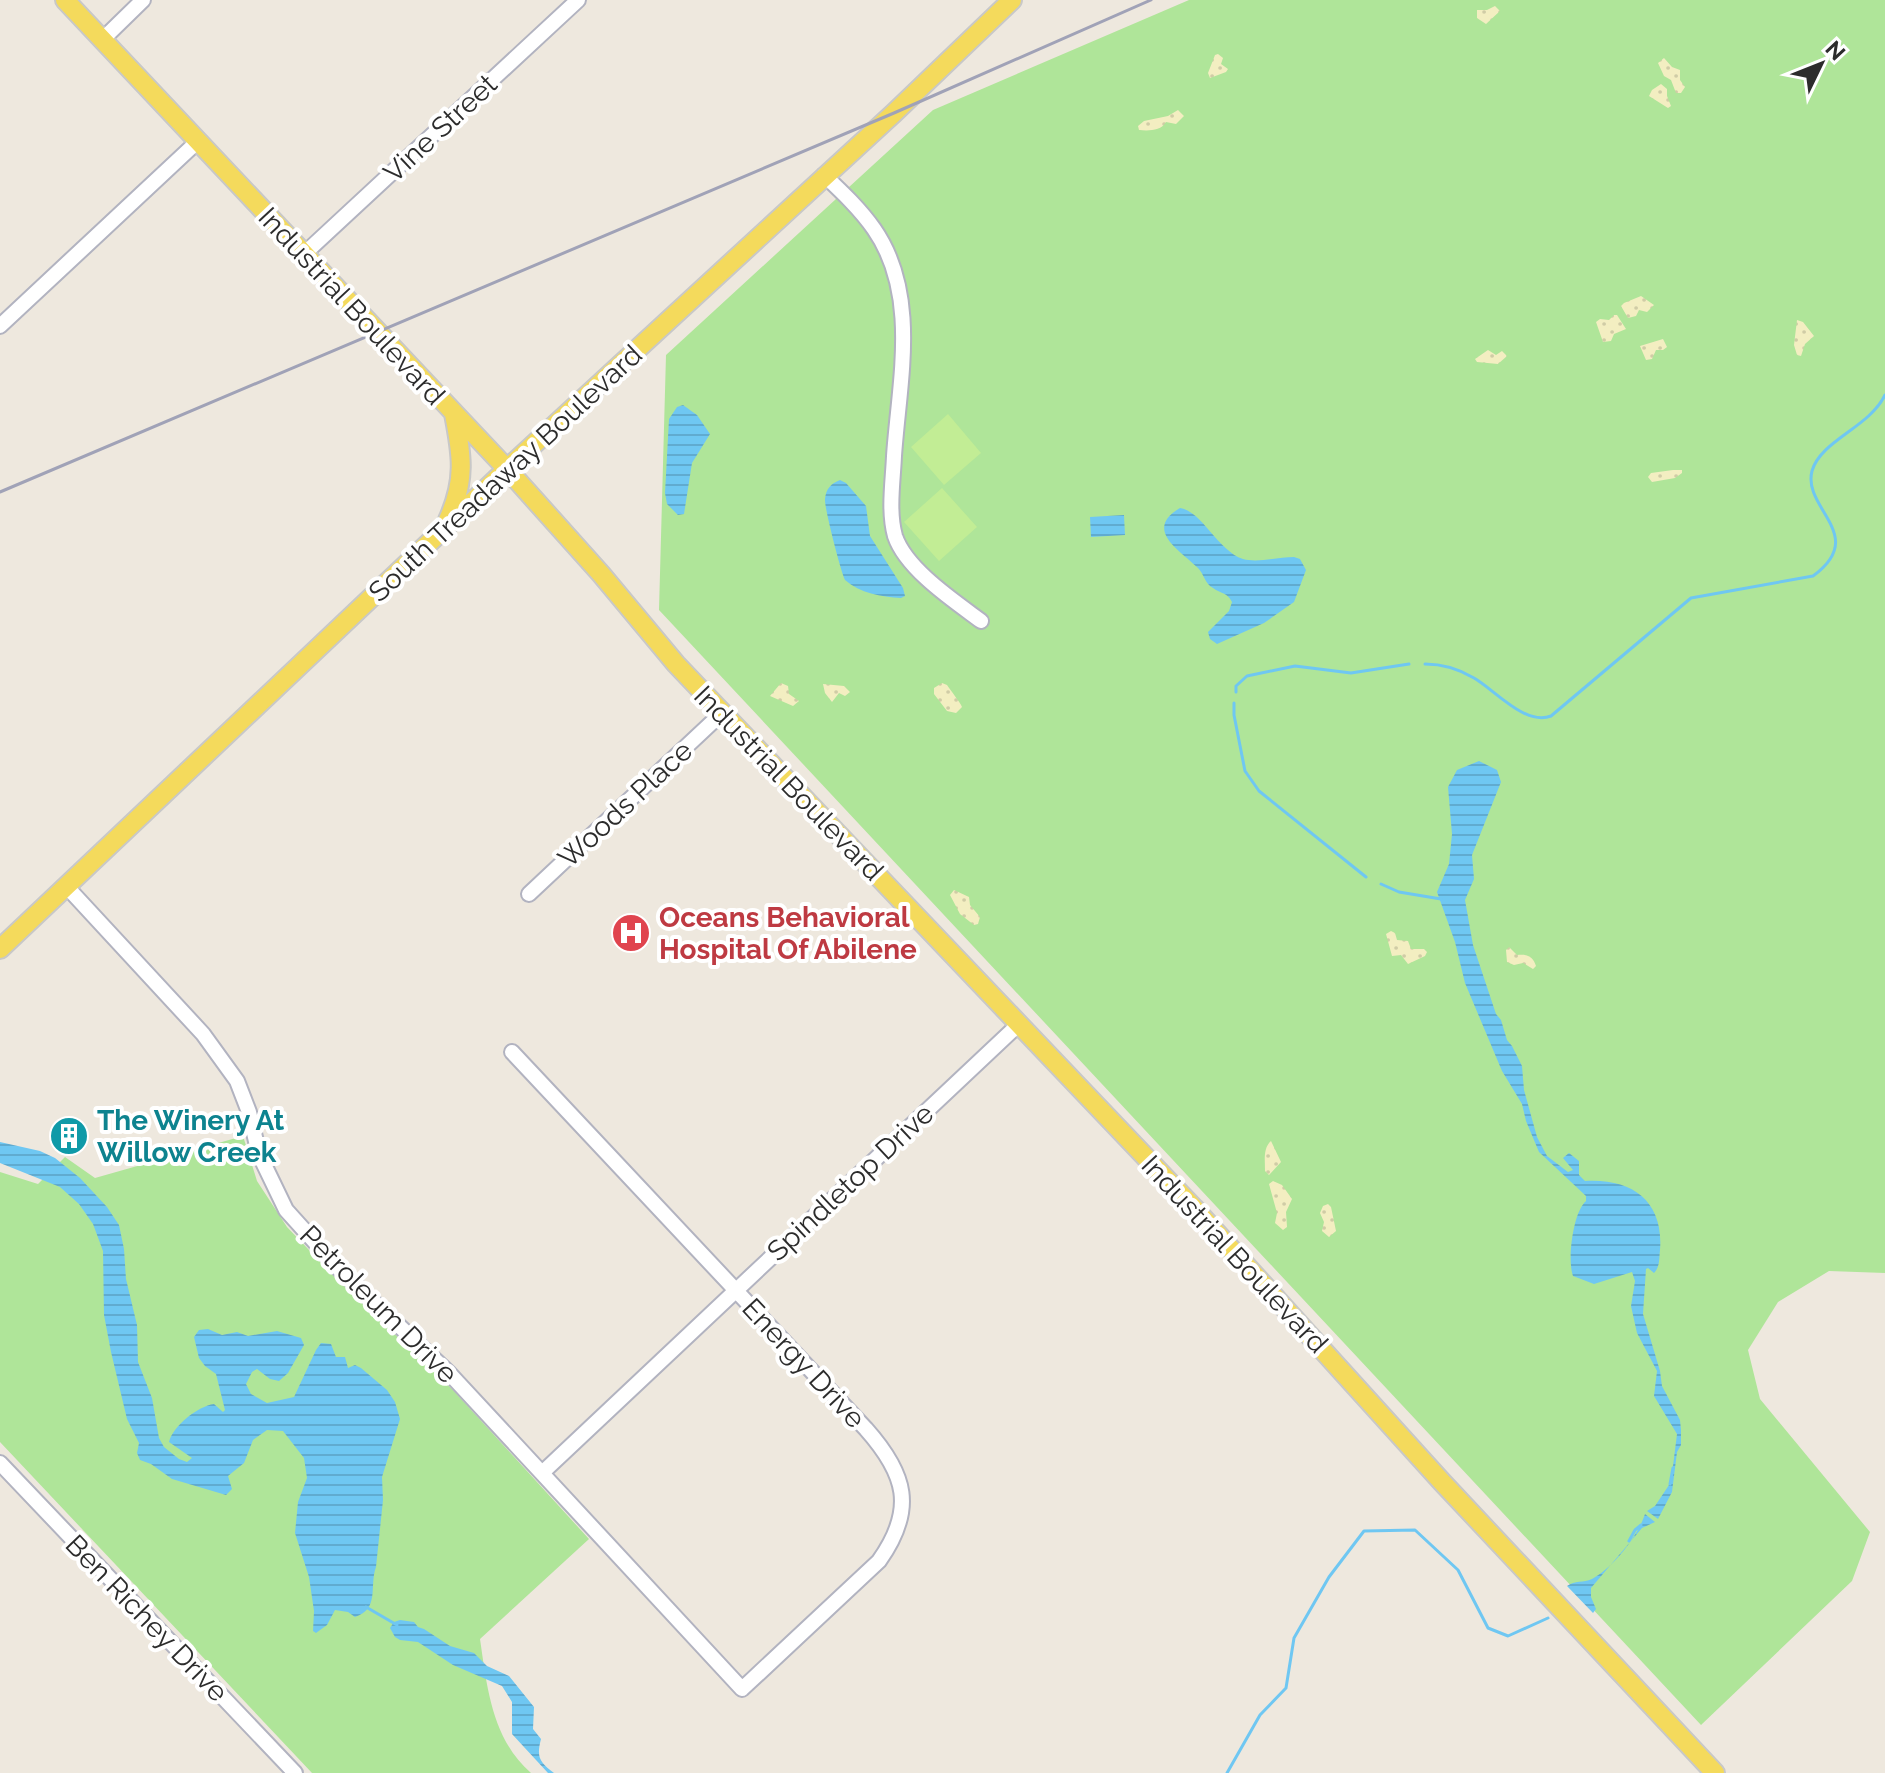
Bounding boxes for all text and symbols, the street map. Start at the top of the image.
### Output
north arrow [1781,24,1861,104]
text: N [1820,35,1851,65]
street label: Vine Street [377,67,504,189]
street label: Industrial Boulevard [252,201,452,412]
street label: South Treadaway Boulevard [362,338,649,609]
street label: Industrial Boulevard [687,679,890,887]
street label: Woods Place [552,734,699,875]
place label: Oceans Behavioral Hospital Of Abilene [659,901,917,966]
hospital icon: Oceans Behavioral Hospital Of Abilene [610,912,652,954]
street label: Spindletop Drive [760,1097,940,1268]
place label: The Winery At Willow Creek [97,1104,285,1169]
building icon: The Winery At Willow Creek [48,1115,90,1157]
street label: Industrial Boulevard [1135,1149,1335,1360]
street label: Petroleum Drive [293,1219,464,1390]
street label: Energy Drive [735,1292,872,1435]
street label: Ben Richey Drive [59,1528,235,1709]

